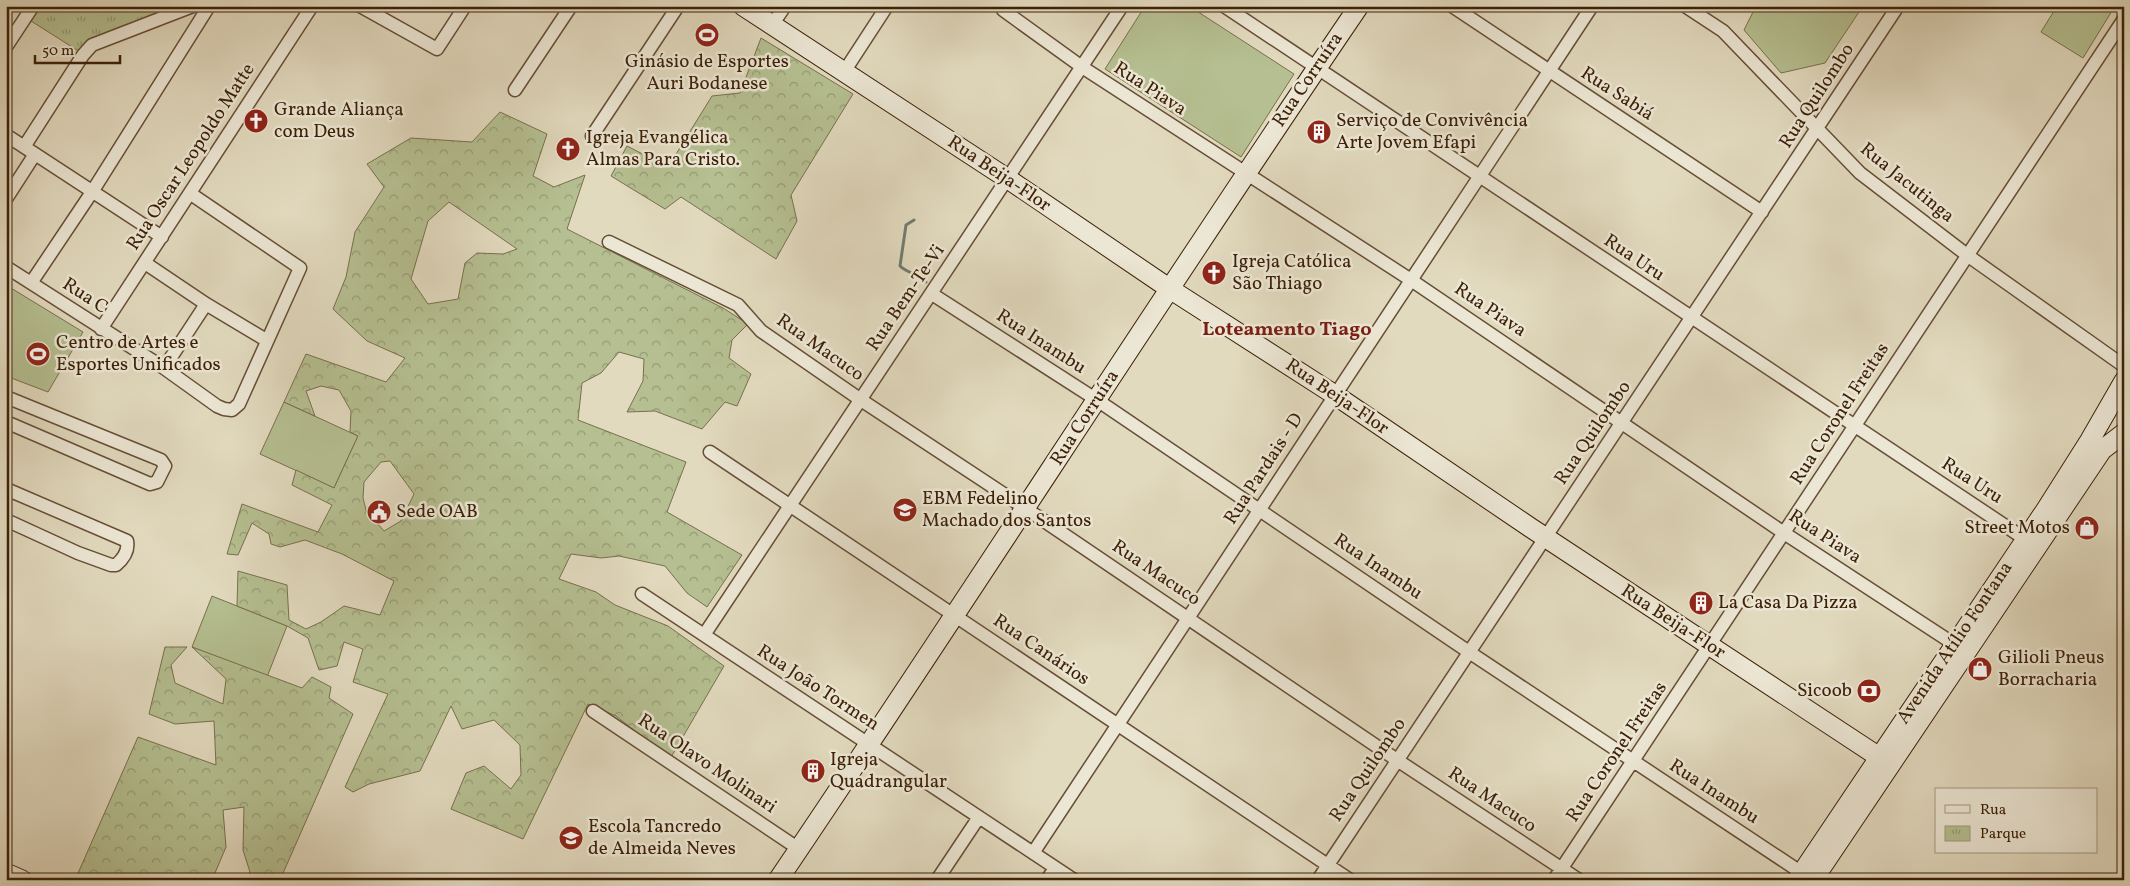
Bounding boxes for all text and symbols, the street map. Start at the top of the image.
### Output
sports icon: Ginásio de Esportes Auri Bodanese [694,22,720,48]
street label: Rua Corruíra [1267,27,1349,133]
scale bar [35,32,120,64]
street label: Rua Quilombo [1773,38,1861,154]
text: 50 m [42,41,74,62]
place label: Ginásio de Esportes Auri Bodanese [625,49,789,97]
street label: Rua Piava [1108,56,1192,122]
street label: Rua Oscar Leopoldo Matte [121,58,261,256]
street label: Rua Sabiá [1575,61,1659,127]
place label: Grande Aliança com Deus [274,97,404,145]
church icon: Grande Aliança com Deus [243,108,269,134]
place label: Serviço de Convivência Arte Jovem Efapi [1336,108,1528,156]
building icon: Serviço de Convivência Arte Jovem Efapi [1306,119,1332,145]
place label: Igreja Evangélica Almas Para Cristo. [586,125,740,173]
street label: Rua Beija-Flor [942,130,1056,218]
church icon: Igreja Evangélica Almas Para Cristo. [555,136,581,162]
street label: Rua Jacutinga [1854,137,1960,229]
street label: Rua Uru [1598,228,1670,288]
street label: Rua Bem-Te-Vi [861,239,951,356]
place label: Igreja Católica São Thiago [1232,249,1351,297]
church icon: Igreja Católica São Thiago [1201,260,1227,286]
street label: Rua C [57,272,113,320]
street label: Rua Piava [1449,276,1531,344]
street label: Rua Inambu [991,303,1091,381]
street label: Rua Macuco [771,308,869,388]
district label: Loteamento Tiago [1202,316,1372,344]
place label: Centro de Artes e Esportes Unificados [56,330,221,378]
street label: Rua Coronel Freitas [1784,338,1896,490]
sports icon: Centro de Artes e Esportes Unificados [25,341,51,367]
street label: Rua Beija-Flor [1280,353,1394,441]
street label: Rua Corruíra [1044,365,1126,471]
street label: Rua Quilombo [1549,376,1637,490]
street label: Rua Pardais - D [1218,408,1310,530]
street label: Rua Uru [1936,451,2008,511]
place label: EBM Fedelino Machado dos Santos [922,486,1091,534]
school or university icon: EBM Fedelino Machado dos Santos [892,497,918,523]
public building icon: Sede OAB [366,499,392,525]
place label: Sede OAB [396,499,478,525]
street label: Rua Piava [1783,504,1867,570]
place label: Street Motos [1964,515,2070,541]
shop icon: Street Motos [2074,515,2100,541]
street label: Rua Inambu [1328,528,1428,606]
street label: Rua Macuco [1106,534,1206,612]
street label: Avenida Atílio Fontana [1891,557,2019,729]
street label: Rua Beija-Flor [1616,578,1730,666]
building icon: La Casa Da Pizza [1688,590,1714,616]
place label: La Casa Da Pizza [1718,590,1858,616]
street label: Rua Canários [987,608,1095,692]
street label: Rua João Tormen [752,639,884,737]
place label: Gilioli Pneus Borracharia [1998,645,2104,693]
shop icon: Gilioli Pneus Borracharia [1967,656,1993,682]
street label: Rua Coronel Freitas [1560,677,1674,827]
place label: Sicoob [1797,678,1852,704]
bank icon: Sicoob [1856,678,1882,704]
street label: Rua Olavo Molinari [632,708,782,820]
street label: Rua Quilombo [1324,713,1412,827]
place label: Igreja Quadrangular [830,747,947,795]
street label: Rua Inambu [1664,753,1764,831]
building icon: Igreja Quadrangular [800,758,826,784]
street label: Rua Macuco [1442,761,1542,839]
legend [1935,788,2098,854]
text: Rua [1980,800,2006,821]
place label: Escola Tancredo de Almeida Neves [588,814,736,862]
text: Parque [1980,824,2026,845]
school or university icon: Escola Tancredo de Almeida Neves [558,825,584,851]

